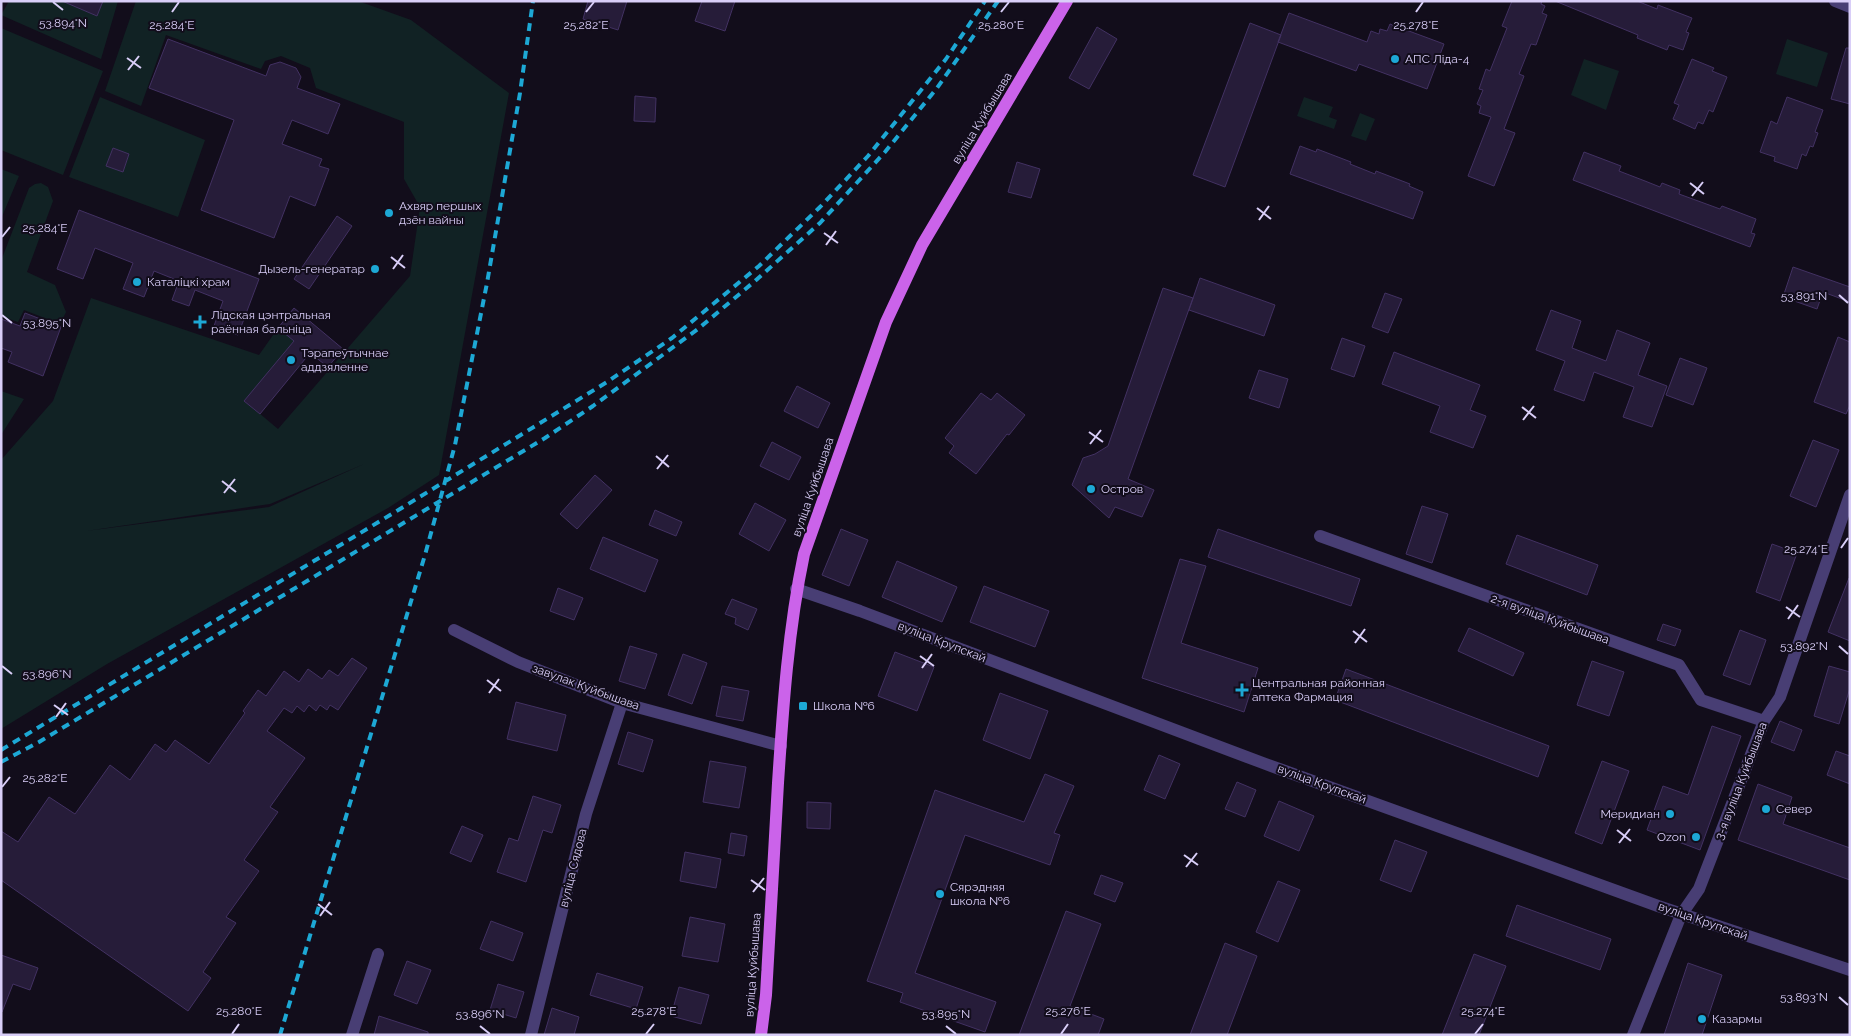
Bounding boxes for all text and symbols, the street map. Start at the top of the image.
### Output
text: 53.894°N [39,16,87,30]
text: 25.284°E [149,18,195,32]
text: 25.282°E [563,18,609,32]
text: 25.280°E [978,18,1024,32]
text: 25.278°E [1393,18,1439,32]
place label: АПС Ліда-4 [1405,52,1470,66]
marker: АПС Ліда-4 [1389,53,1401,65]
street label: вуліца Куйбышава [949,70,1015,166]
place label: Ахвяр першых дзён вайны [399,199,481,227]
marker: Ахвяр першых дзён вайны [383,207,395,219]
text: 25.284°E [22,221,68,235]
place label: Дызель-генератар [258,262,365,276]
marker: Дызель-генератар [369,263,381,275]
place label: Каталіцкі храм [147,275,230,289]
marker: Каталіцкі храм [131,276,143,288]
text: 53.891°N [1781,289,1827,303]
place label: Лідская цэнтральная раённая бальніца [211,308,331,336]
marker: Лідская цэнтральная раённая бальніца [193,315,207,329]
text: 53.895°N [23,316,71,330]
place label: Тэрапеўтычнае аддзяленне [301,346,389,374]
marker: Тэрапеўтычнае аддзяленне [285,354,297,366]
street label: вуліца Куйбышава [789,435,837,539]
place label: Остров [1101,482,1143,496]
marker: Остров [1085,483,1097,495]
text: 25.274°E [1784,542,1828,556]
street label: 2-я вуліца Куйбышава [1489,591,1611,647]
street label: вуліца Крупскай [896,619,988,665]
text: 53.892°N [1780,639,1828,653]
street label: завулак Куйбышава [531,661,641,713]
text: 53.896°N [22,667,72,681]
place label: Центральная районная аптека Фармация [1252,676,1385,704]
marker: Центральная районная аптека Фармация [1236,684,1248,696]
place label: Школа №6 [813,699,875,713]
marker: Школа №6 [797,700,809,712]
street label: 3-я вуліца Куйбышава [1712,720,1770,842]
street label: вуліца Крупскай [1276,761,1368,807]
text: 25.282°E [22,771,68,785]
place label: Север [1776,802,1812,816]
marker: Север [1760,803,1772,815]
place label: Меридиан [1600,807,1660,821]
marker: Меридиан [1664,808,1676,820]
street label: вуліца Сядова [556,827,590,909]
place label: Ozon [1657,830,1686,844]
marker: Ozon [1690,831,1702,843]
place label: Сярэдняя школа №6 [950,880,1010,908]
marker: Сярэдняя школа №6 [934,888,946,900]
street label: вуліца Крупскай [1657,899,1749,943]
street label: вуліца Куйбышава [742,913,764,1017]
text: 53.893°N [1780,990,1828,1004]
text: 25.280°E [216,1004,262,1018]
text: 25.278°E [631,1004,677,1018]
text: 25.276°E [1045,1004,1091,1018]
text: 25.274°E [1461,1004,1505,1018]
text: 53.896°N [455,1007,505,1021]
text: 53.895°N [922,1007,970,1021]
place label: Казармы [1712,1012,1762,1026]
marker: Казармы [1696,1013,1708,1025]

